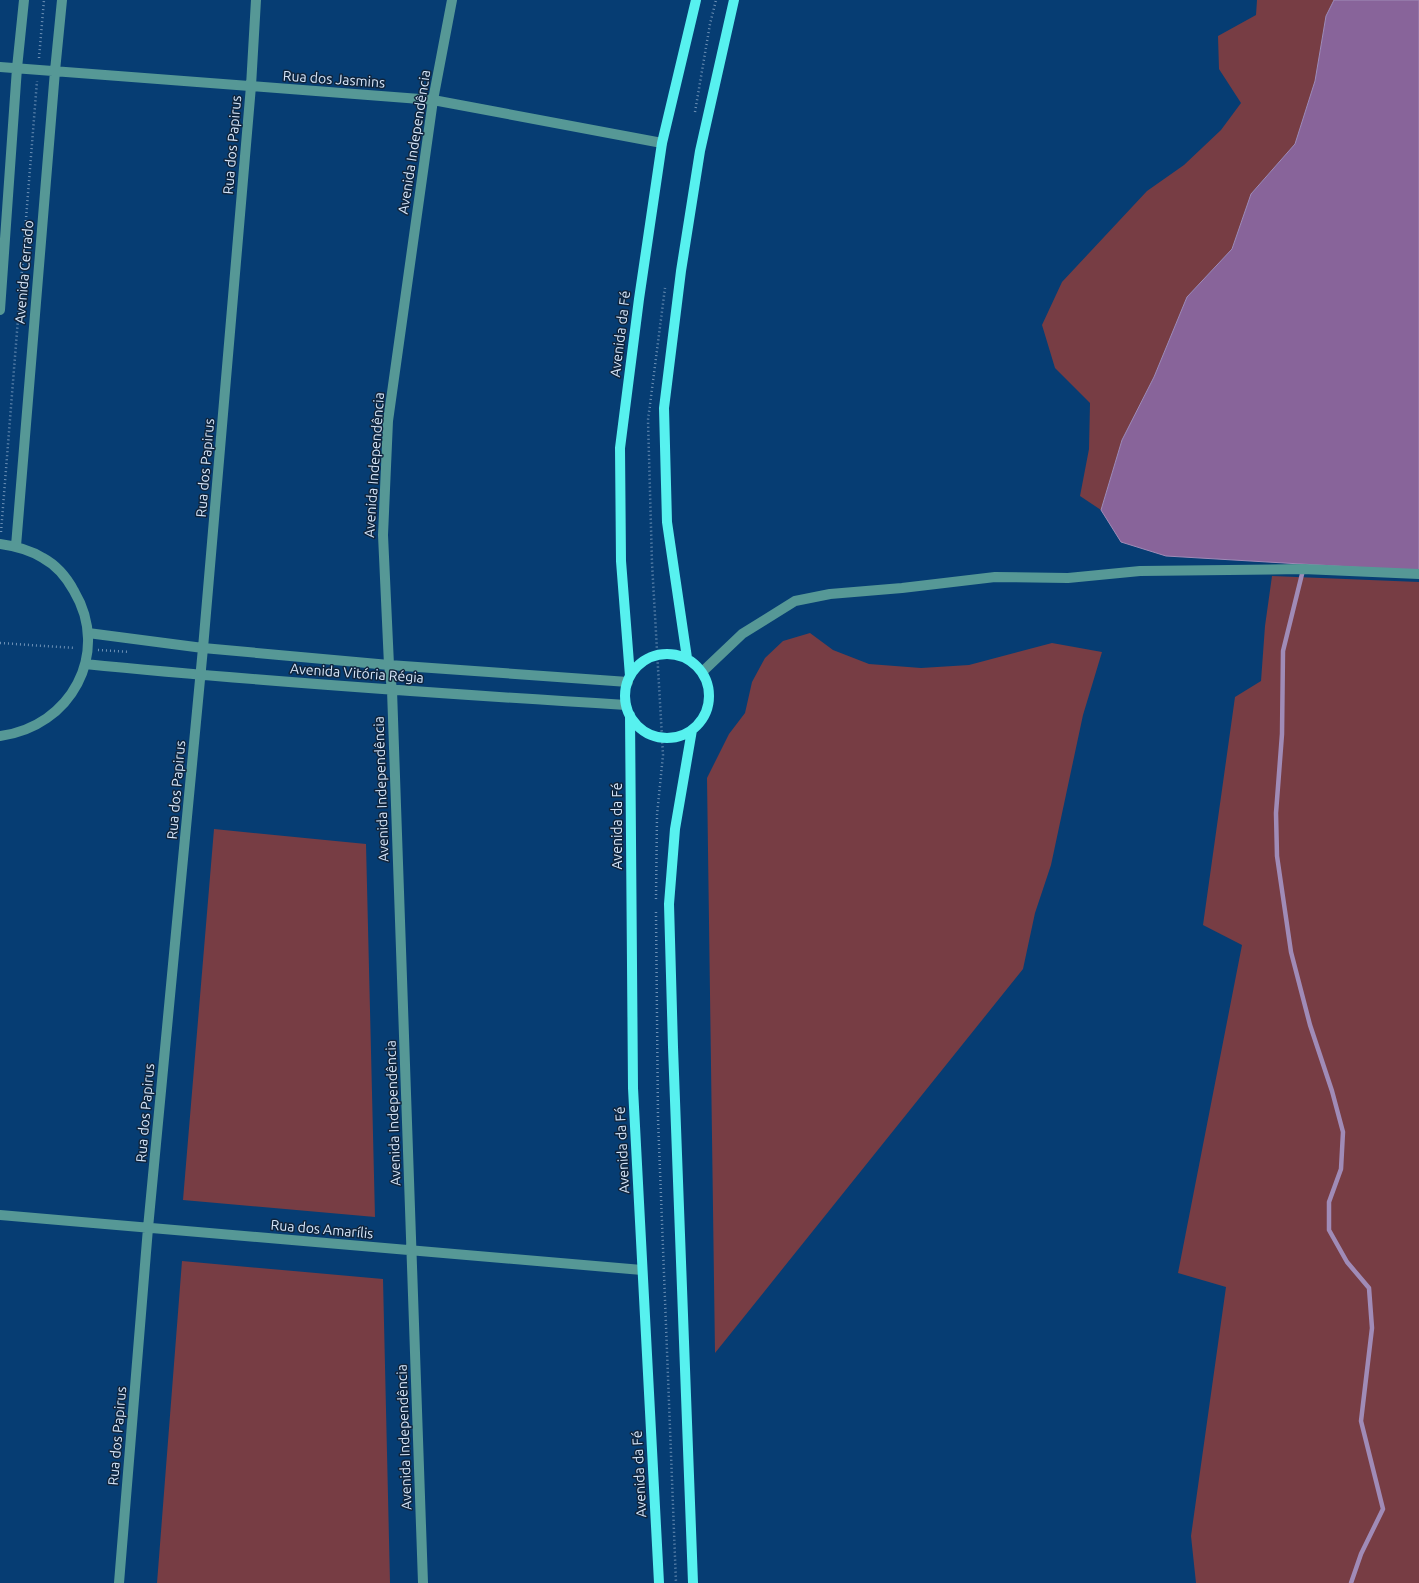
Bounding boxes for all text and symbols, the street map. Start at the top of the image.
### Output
street label: Rua dos Jasmins [282,67,386,91]
street label: Avenida Independência [395,69,433,215]
street label: Rua dos Papirus [220,95,244,195]
street label: Avenida Cerrado [12,220,36,324]
street label: Avenida da Fé [607,290,633,378]
street label: Avenida Independência [361,392,387,538]
street label: Rua dos Papirus [193,418,217,518]
street label: Avenida Vitória Régia [290,660,424,686]
street label: Avenida Independência [370,716,392,862]
street label: Rua dos Papirus [164,740,188,840]
street label: Avenida da Fé [609,782,625,870]
street label: Avenida Independência [382,1040,404,1186]
street label: Rua dos Papirus [133,1063,157,1163]
street label: Avenida da Fé [612,1106,632,1194]
street label: Rua dos Amarílis [270,1217,374,1241]
street label: Avenida Independência [393,1364,415,1510]
street label: Rua dos Papirus [105,1386,129,1486]
street label: Avenida da Fé [629,1430,649,1518]

